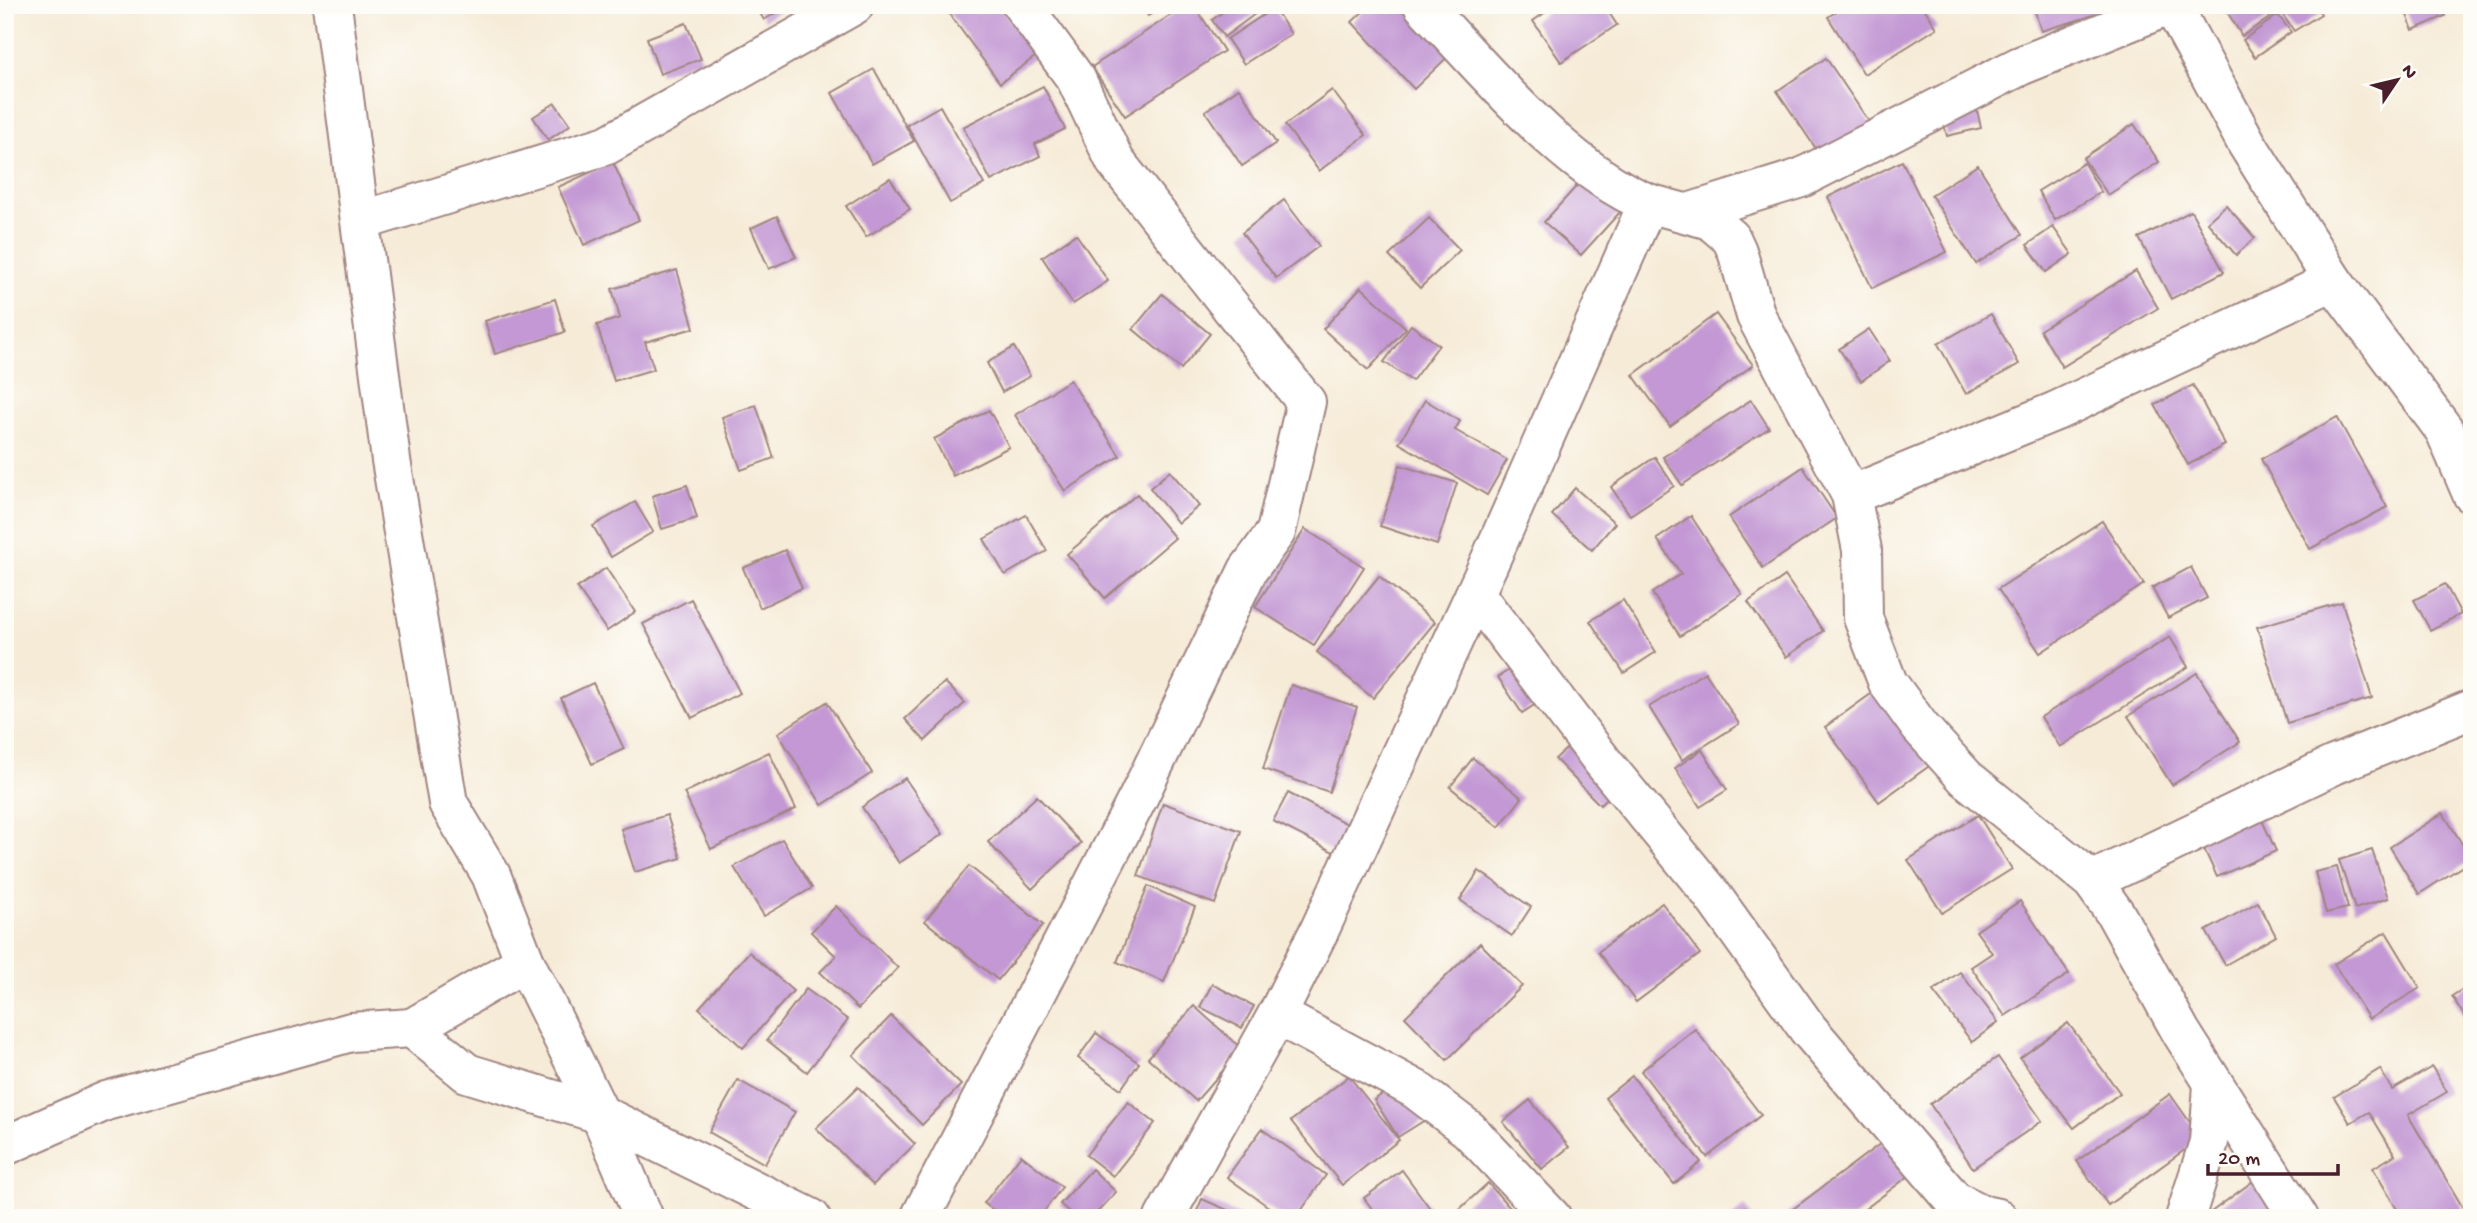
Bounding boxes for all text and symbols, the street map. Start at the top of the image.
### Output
north arrow [2362,46,2432,116]
text: N [2395,61,2421,84]
scale bar [2208,1132,2337,1176]
text: 20 m [2218,1148,2260,1173]

